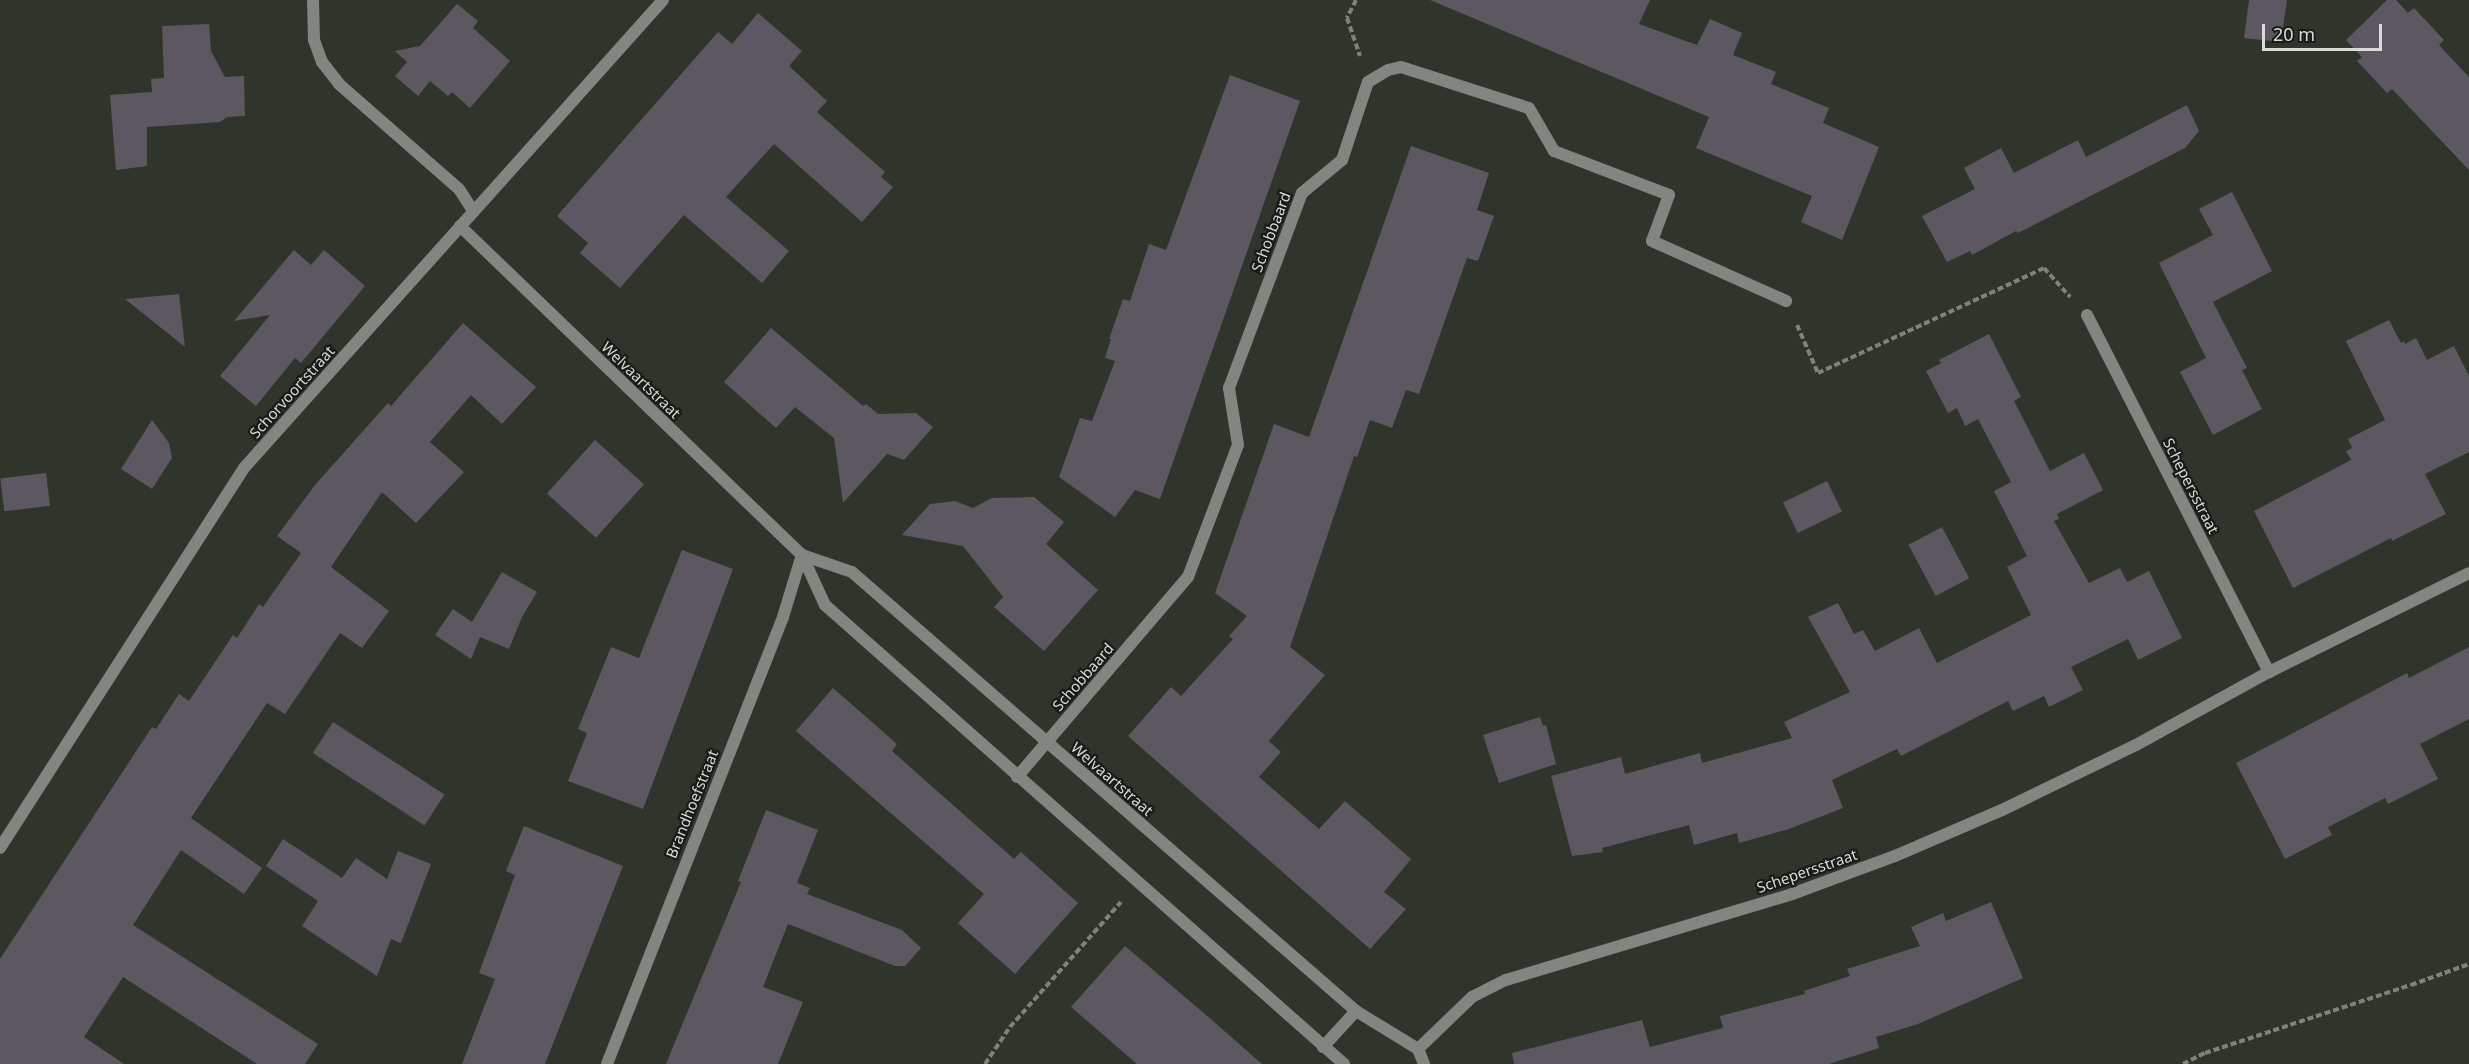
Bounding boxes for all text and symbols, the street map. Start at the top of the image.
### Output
scale bar [2265,12,2385,50]
text: 20 m [2273,22,2315,46]
street label: Schobbaard [1248,189,1294,275]
street label: Welvaartstraat [598,338,684,422]
street label: Schorvoortstraat [246,342,338,442]
street label: Schepersstraat [2159,435,2223,537]
street label: Schobbaard [1049,639,1117,715]
street label: Welvaartstraat [1067,738,1157,820]
street label: Brandhoefstraat [662,747,722,861]
street label: Schepersstraat [1754,845,1860,897]

